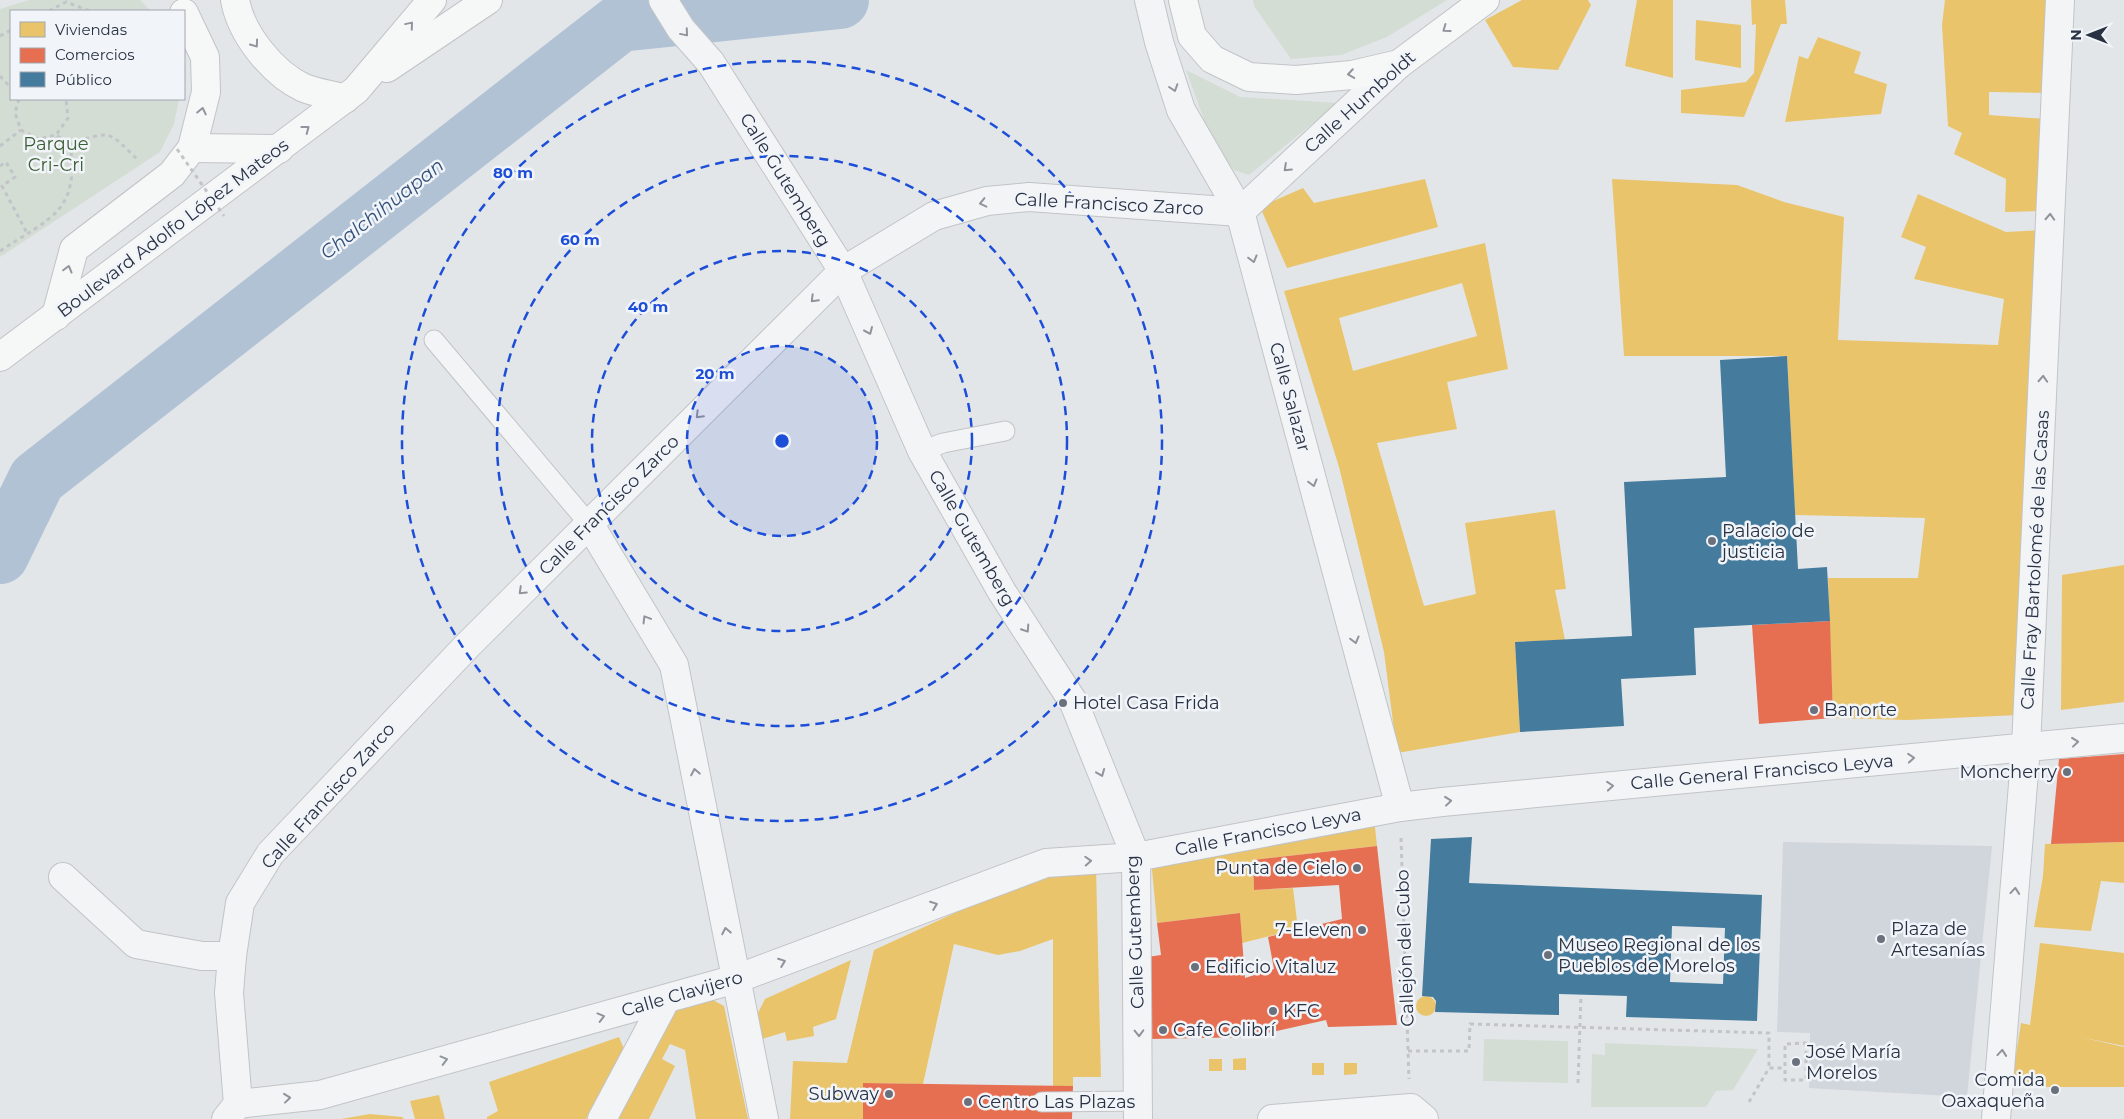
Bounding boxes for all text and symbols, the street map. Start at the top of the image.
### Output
legend [10,10,185,100]
north arrow [2064,10,2114,60]
text: Viviendas [55,20,127,39]
one-way arrow [405,22,414,31]
one-way arrow [1442,23,1452,32]
one-way arrow [679,27,687,36]
text: N [2067,29,2085,41]
one-way arrow [249,38,258,48]
text: Comercios [55,45,135,64]
street label: Calle Humboldt [1300,46,1420,158]
one-way arrow [1347,68,1355,79]
text: Público [55,70,112,89]
one-way arrow [1169,83,1179,92]
one-way arrow [196,107,207,116]
street label: Calle Gutemberg [735,109,835,251]
one-way arrow [300,126,309,134]
park label: Parque Cri-Cri [23,133,89,176]
street label: Boulevard Adolfo López Mateos [53,134,293,322]
water label: Chalchihuapan [316,154,448,264]
one-way arrow [1283,162,1292,171]
text: 80 m [493,163,533,182]
street label: Calle Francisco Zarco [1014,188,1204,220]
one-way arrow [978,197,987,208]
one-way arrow [2045,213,2056,221]
text: 60 m [560,230,600,249]
one-way arrow [1247,254,1258,263]
one-way arrow [63,265,73,274]
one-way arrow [811,294,820,303]
text: 40 m [628,297,668,316]
one-way arrow [863,326,874,335]
street label: Calle Salazar [1265,340,1315,454]
text: 20 m [695,364,735,383]
one-way arrow [2038,375,2048,383]
one-way arrow [696,409,705,418]
street label: Calle Fray Bartolomé de las Casas [2016,409,2054,710]
street label: Calle Francisco Zarco [534,430,684,580]
centre of rings [773,432,791,450]
street label: Calle Gutemberg [924,466,1020,610]
one-way arrow [1307,479,1318,488]
place label: Palacio de justicia [1720,520,1815,563]
marker: Palacio de justicia [1706,535,1718,547]
one-way arrow [519,585,528,594]
one-way arrow [643,616,653,625]
one-way arrow [1020,624,1030,633]
one-way arrow [1350,636,1360,644]
place label: Hotel Casa Frida [1073,692,1220,714]
marker: Hotel Casa Frida [1057,697,1069,709]
place label: Banorte [1824,699,1897,721]
marker: Banorte [1808,704,1820,716]
street label: Calle Francisco Zarco [257,718,399,874]
one-way arrow [2071,737,2079,748]
street label: Calle General Francisco Leyva [1630,750,1894,794]
one-way arrow [1908,753,1916,764]
place label: Moncherry [1959,761,2057,783]
marker: Moncherry [2061,766,2073,778]
one-way arrow [690,768,701,776]
one-way arrow [1095,768,1105,776]
one-way arrow [1606,781,1614,792]
one-way arrow [1445,796,1453,807]
street label: Calle Francisco Leyva [1173,803,1363,861]
one-way arrow [1085,855,1093,866]
street label: Calle Gutemberg [1121,855,1149,1009]
place label: Punta de Cielo [1215,857,1347,879]
marker: Punta de Cielo [1351,862,1363,874]
street label: Callejón del Cubo [1391,869,1419,1027]
one-way arrow [2009,887,2020,895]
one-way arrow [929,901,937,911]
place label: Plaza de Artesanías [1891,918,1985,961]
place label: 7-Eleven [1275,919,1352,941]
marker: 7-Eleven [1356,924,1368,936]
one-way arrow [722,927,732,936]
marker: Plaza de Artesanías [1875,933,1887,945]
place label: Museo Regional de los Pueblos de Morelos [1558,934,1761,977]
marker: Museo Regional de los Pueblos de Morelos [1542,949,1554,961]
place label: Edificio Vitaluz [1205,956,1336,978]
one-way arrow [777,958,785,968]
marker: Edificio Vitaluz [1189,961,1201,973]
street label: Calle Clavijero [619,966,745,1022]
place label: KFC [1283,1000,1320,1022]
marker: KFC [1267,1005,1279,1017]
one-way arrow [597,1012,605,1023]
place label: Cafe Colibrí [1173,1019,1276,1041]
marker: Cafe Colibrí [1157,1024,1169,1036]
one-way arrow [1133,1029,1144,1037]
place label: José María Morelos [1805,1041,1901,1084]
one-way arrow [1996,1049,2007,1057]
one-way arrow [440,1056,448,1066]
marker: José María Morelos [1790,1056,1802,1068]
place label: Comida Oaxaqueña [1941,1069,2045,1112]
place label: Subway [808,1083,879,1105]
marker: Comida Oaxaqueña [2049,1084,2061,1096]
marker: Subway [883,1088,895,1100]
place label: Centro Las Plazas [978,1091,1136,1113]
one-way arrow [283,1093,291,1104]
marker: Centro Las Plazas [962,1096,974,1108]

